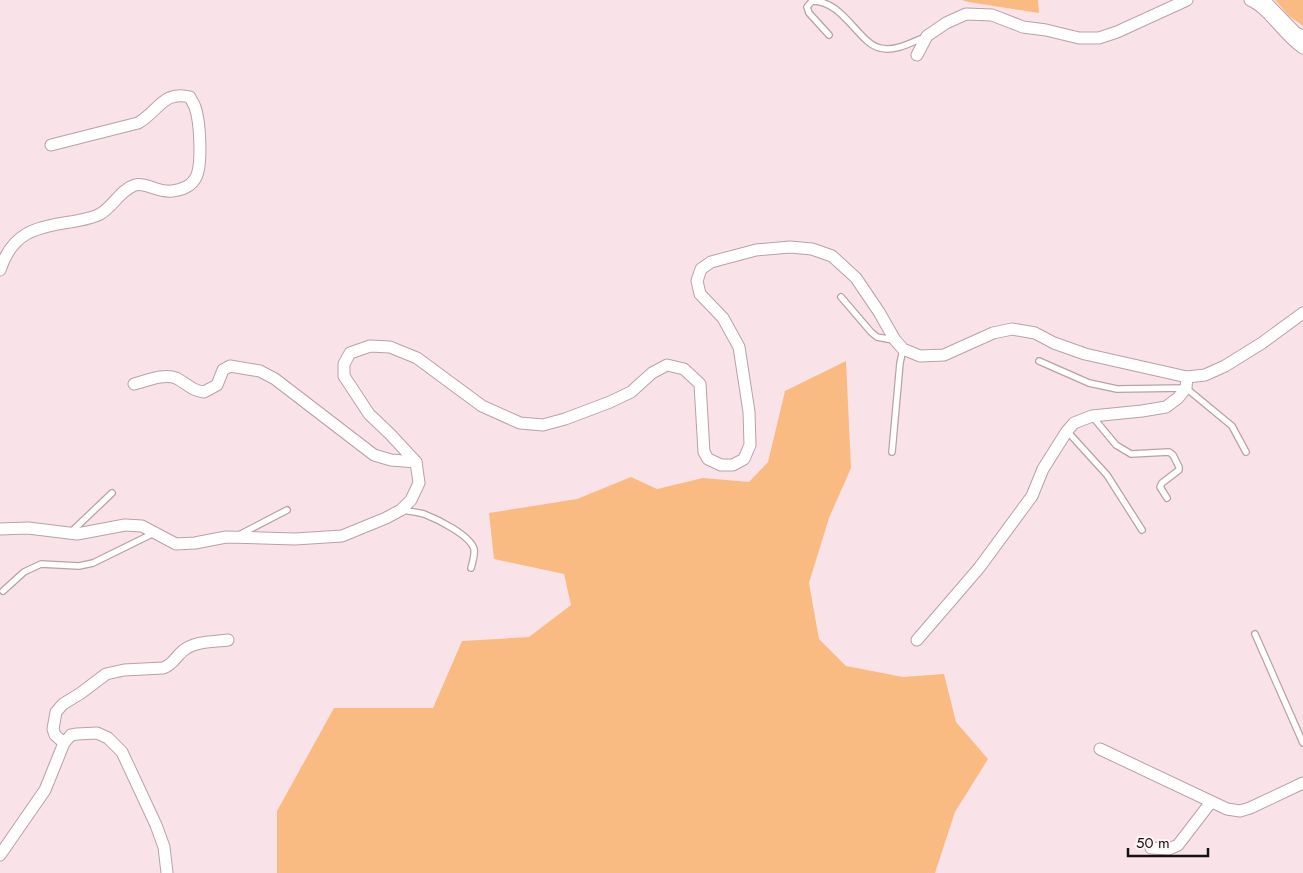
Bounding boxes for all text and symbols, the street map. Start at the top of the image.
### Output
scale bar [1128,826,1208,858]
text: 50 m [1136,832,1170,854]

